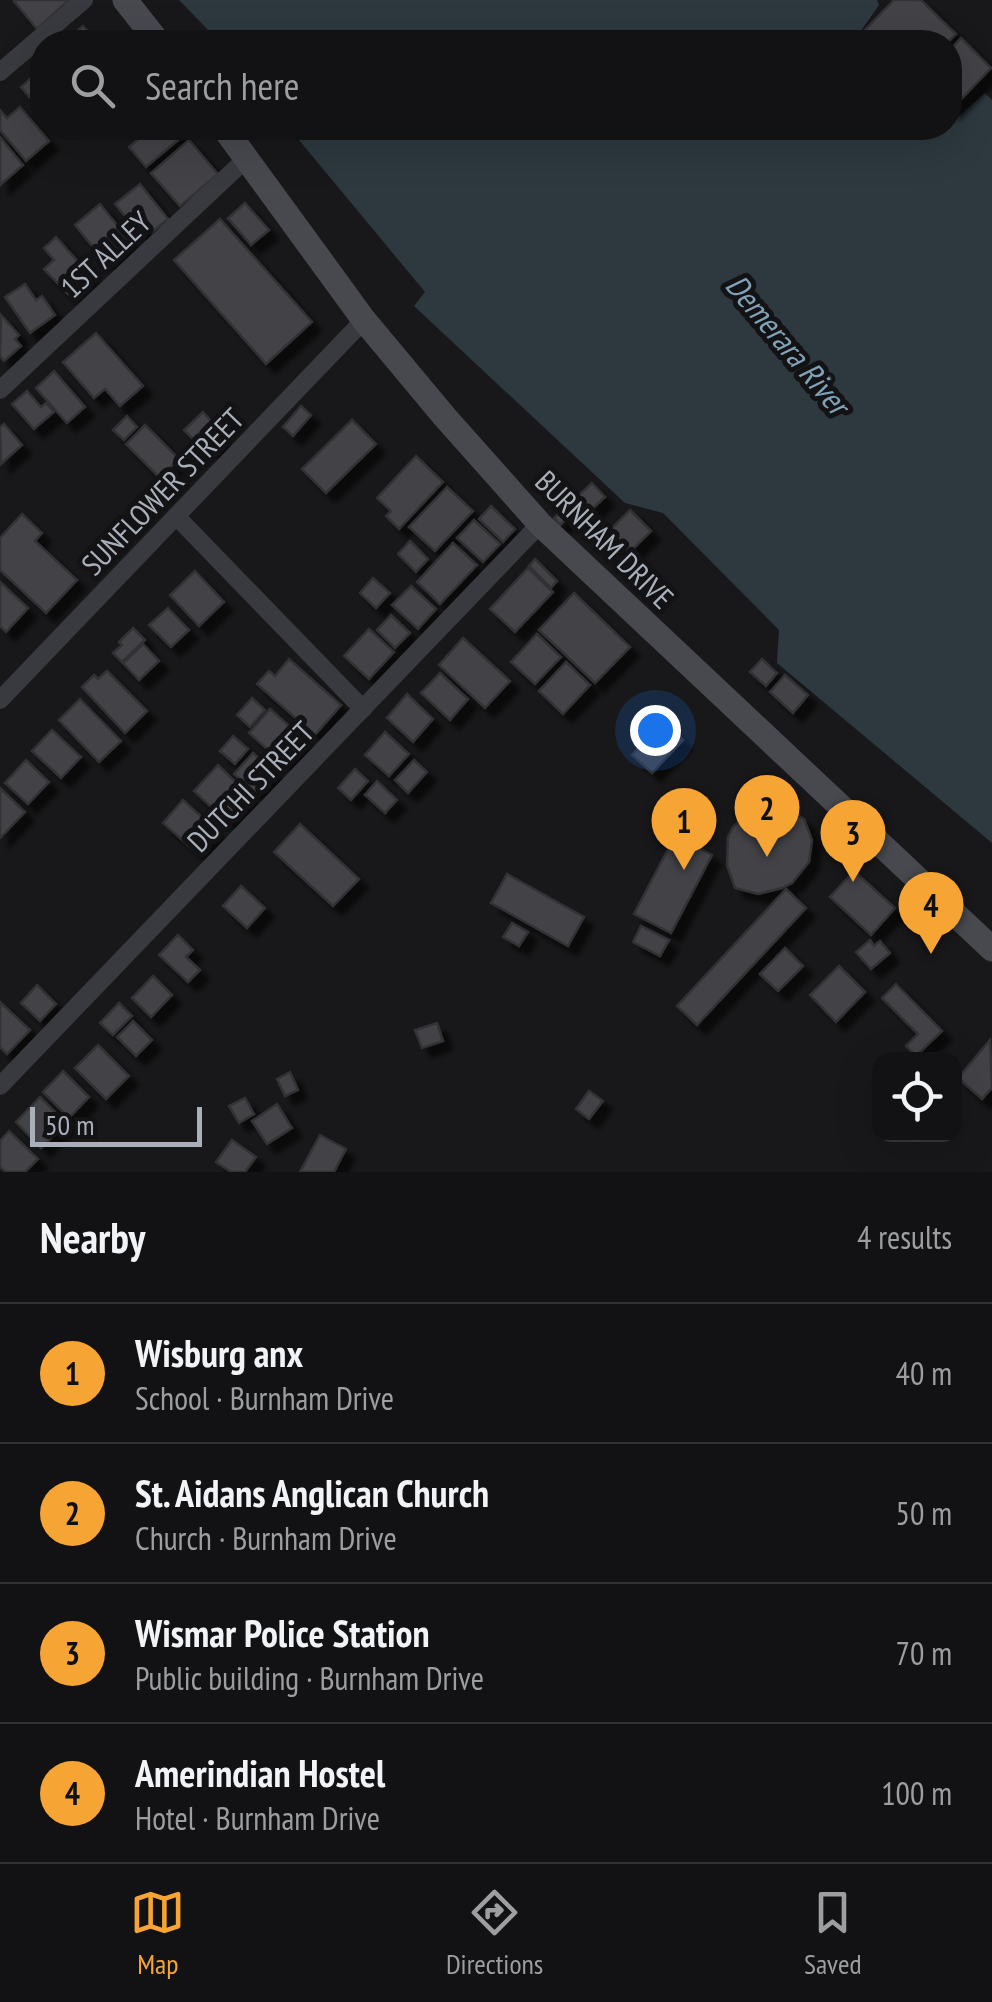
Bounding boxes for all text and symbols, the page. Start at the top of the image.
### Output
search box [30,30,962,140]
icon: search [65,58,120,113]
text: Search here [145,61,299,110]
street label: 1ST ALLEY [51,202,159,306]
water label: Demerara River [717,265,862,426]
street label: SUNFLOWER STREET [72,399,252,583]
street label: BURNHAM DRIVE [528,462,682,616]
your location [630,705,681,756]
street label: DUTCHI STREET [178,713,322,859]
pin: 2 [734,774,800,857]
pin: 1 [652,788,716,870]
pin: 3 [820,800,886,882]
pin: 4 [898,872,964,954]
map controls [872,1052,962,1142]
button: locate [872,1052,962,1142]
scale bar [30,1102,202,1146]
text: 50 m [45,1106,94,1143]
text: Nearby [40,1210,145,1265]
text: 4 results [857,1216,952,1258]
text: Wisburg anx [135,1328,303,1377]
text: 1 [65,1352,80,1394]
text: 40 m [896,1352,952,1394]
text: School · Burnham Drive [135,1377,394,1419]
text: St. Aidans Anglican Church [135,1468,489,1517]
text: 2 [65,1492,80,1534]
text: 50 m [896,1492,952,1534]
text: Church · Burnham Drive [135,1517,397,1559]
text: Wismar Police Station [135,1608,429,1657]
text: 3 [65,1632,80,1674]
text: 70 m [896,1632,952,1674]
text: Public building · Burnham Drive [135,1657,484,1699]
text: Amerindian Hostel [135,1748,385,1797]
text: 4 [65,1772,80,1814]
text: 100 m [881,1772,952,1814]
text: Hotel · Burnham Drive [135,1797,380,1839]
tab: Map [130,1885,185,1982]
tab: Directions [446,1885,543,1982]
tab: Saved [804,1885,862,1982]

